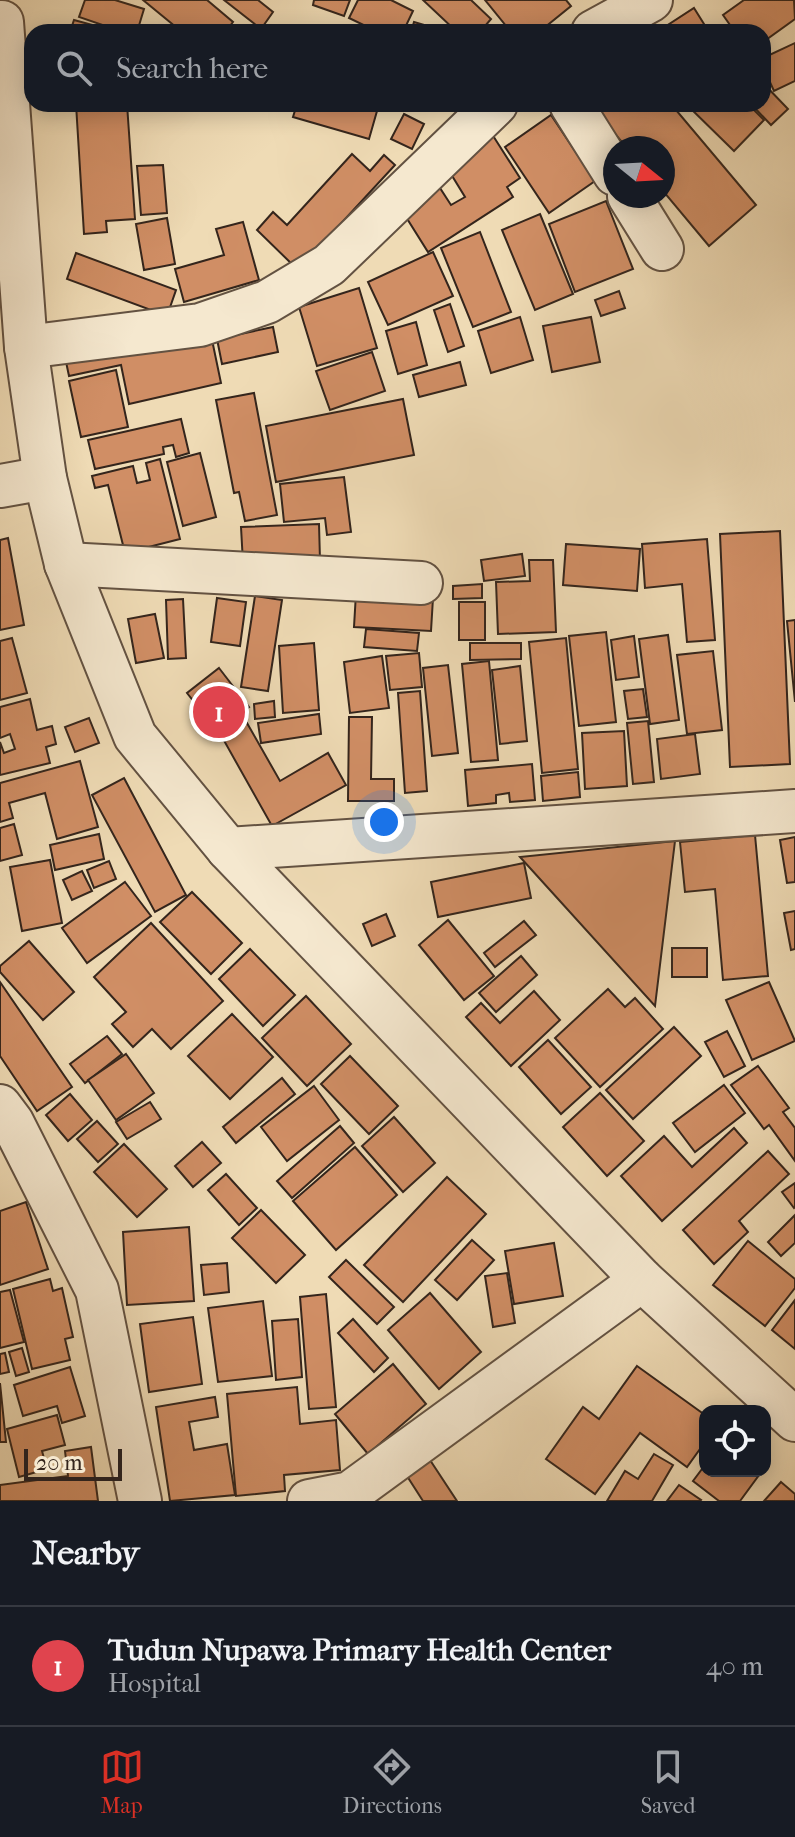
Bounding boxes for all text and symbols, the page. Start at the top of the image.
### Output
search box [24,24,771,112]
icon: search [52,46,96,90]
text: Search here [116,51,268,86]
north arrow [603,136,675,208]
pin: 1 [193,682,245,742]
your location [364,802,404,842]
map controls [699,1405,771,1477]
button: locate [699,1405,771,1477]
scale bar [24,1445,122,1481]
text: 20 m [36,1450,82,1476]
text: Nearby [32,1533,139,1573]
text: Tudun Nupawa Primary Health Center [108,1633,611,1668]
text: 1 [53,1651,63,1682]
text: 40 m [706,1651,763,1682]
text: Hospital [108,1668,201,1699]
tab: Map [100,1745,144,1819]
tab: Directions [343,1745,442,1819]
tab: Saved [641,1745,695,1819]

